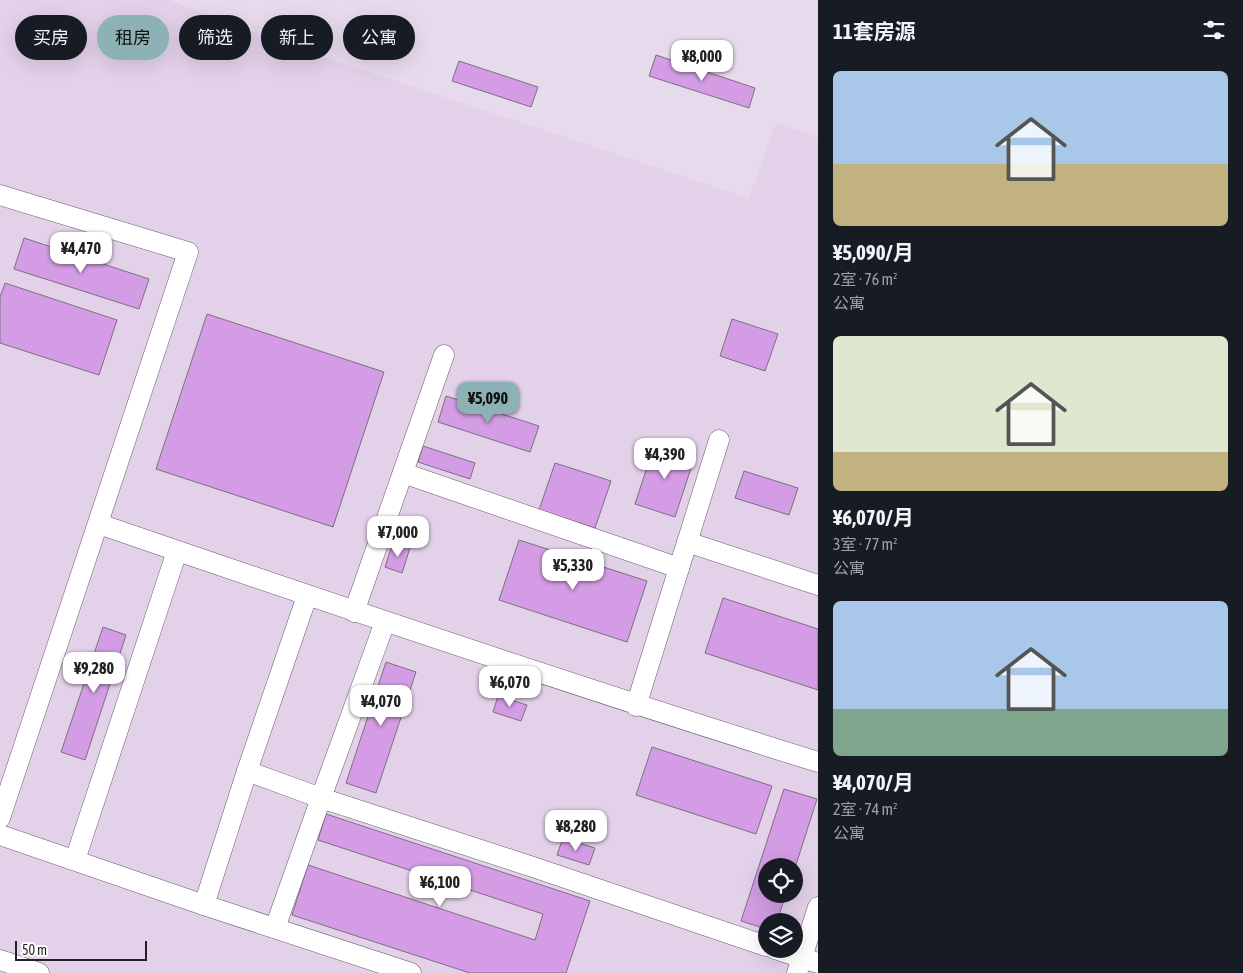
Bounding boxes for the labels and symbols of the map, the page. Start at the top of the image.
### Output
pin: ¥8,000 [661,39,743,82]
pin: ¥4,470 [40,232,122,274]
pin: ¥5,090 [447,382,529,424]
pin: ¥4,390 [624,438,706,480]
pin: ¥7,000 [357,516,439,558]
pin: ¥5,330 [532,548,614,591]
pin: ¥9,280 [53,652,135,694]
pin: ¥6,070 [469,666,551,708]
pin: ¥4,070 [340,684,422,727]
pin: ¥8,280 [535,810,617,852]
pin: ¥6,100 [399,866,481,908]
scale bar [15,938,148,961]

